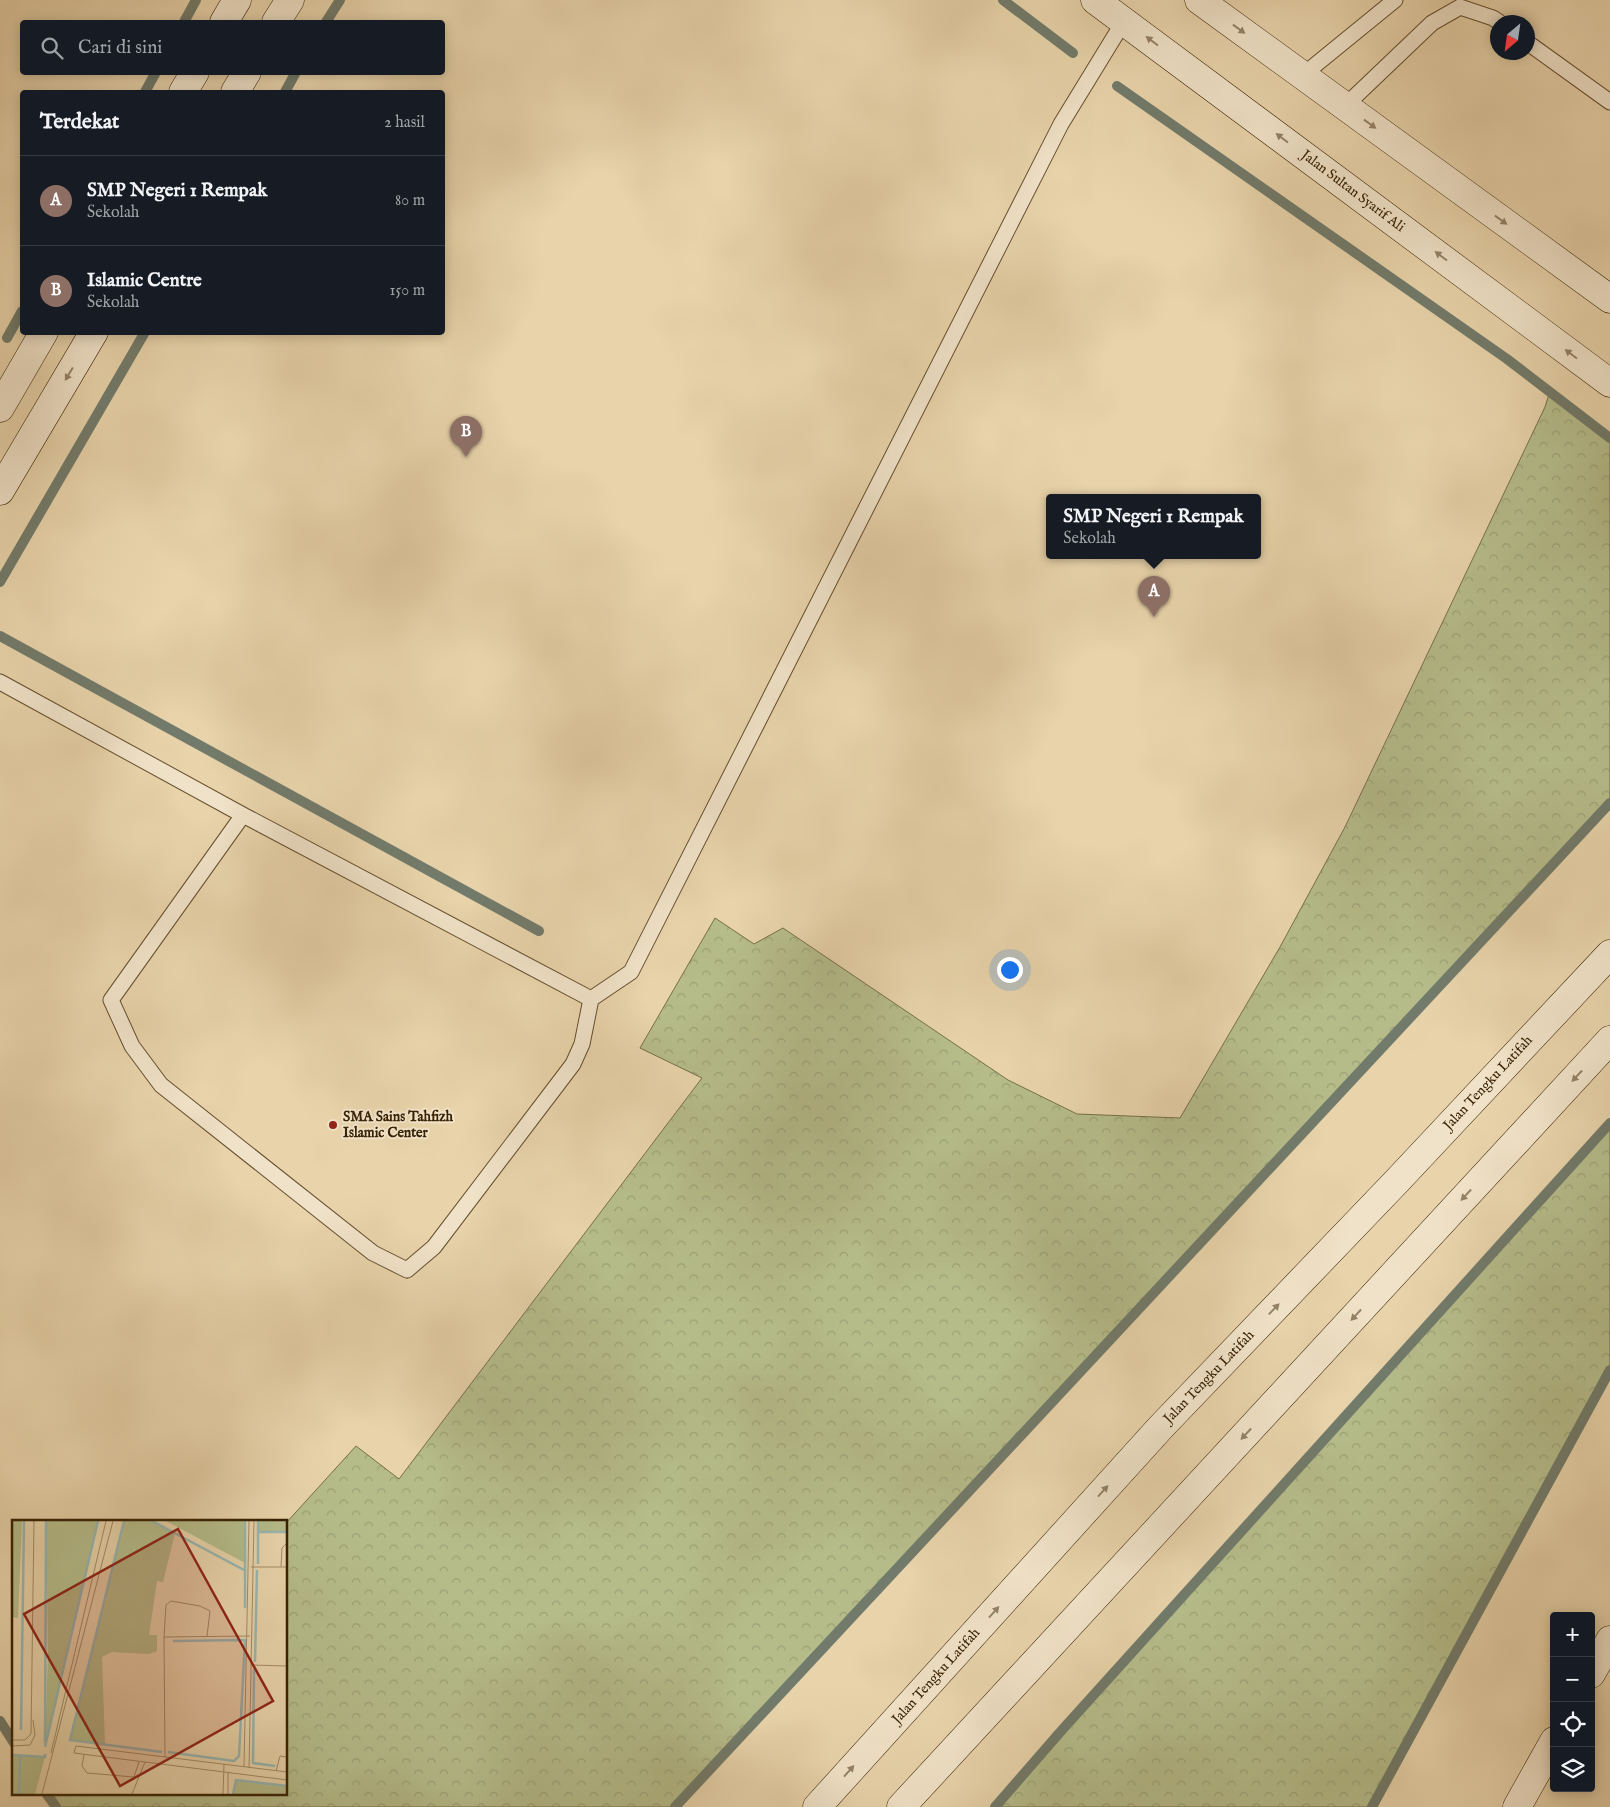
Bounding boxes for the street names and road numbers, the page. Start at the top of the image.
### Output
street label: Jalan Sultan Syarif Ali [1296,145,1409,236]
street label: Jalan Tengku Latifah [1438,1031,1537,1136]
street label: Jalan Tengku Latifah [1158,1326,1259,1429]
street label: Jalan Tengku Latifah [887,1624,984,1729]

